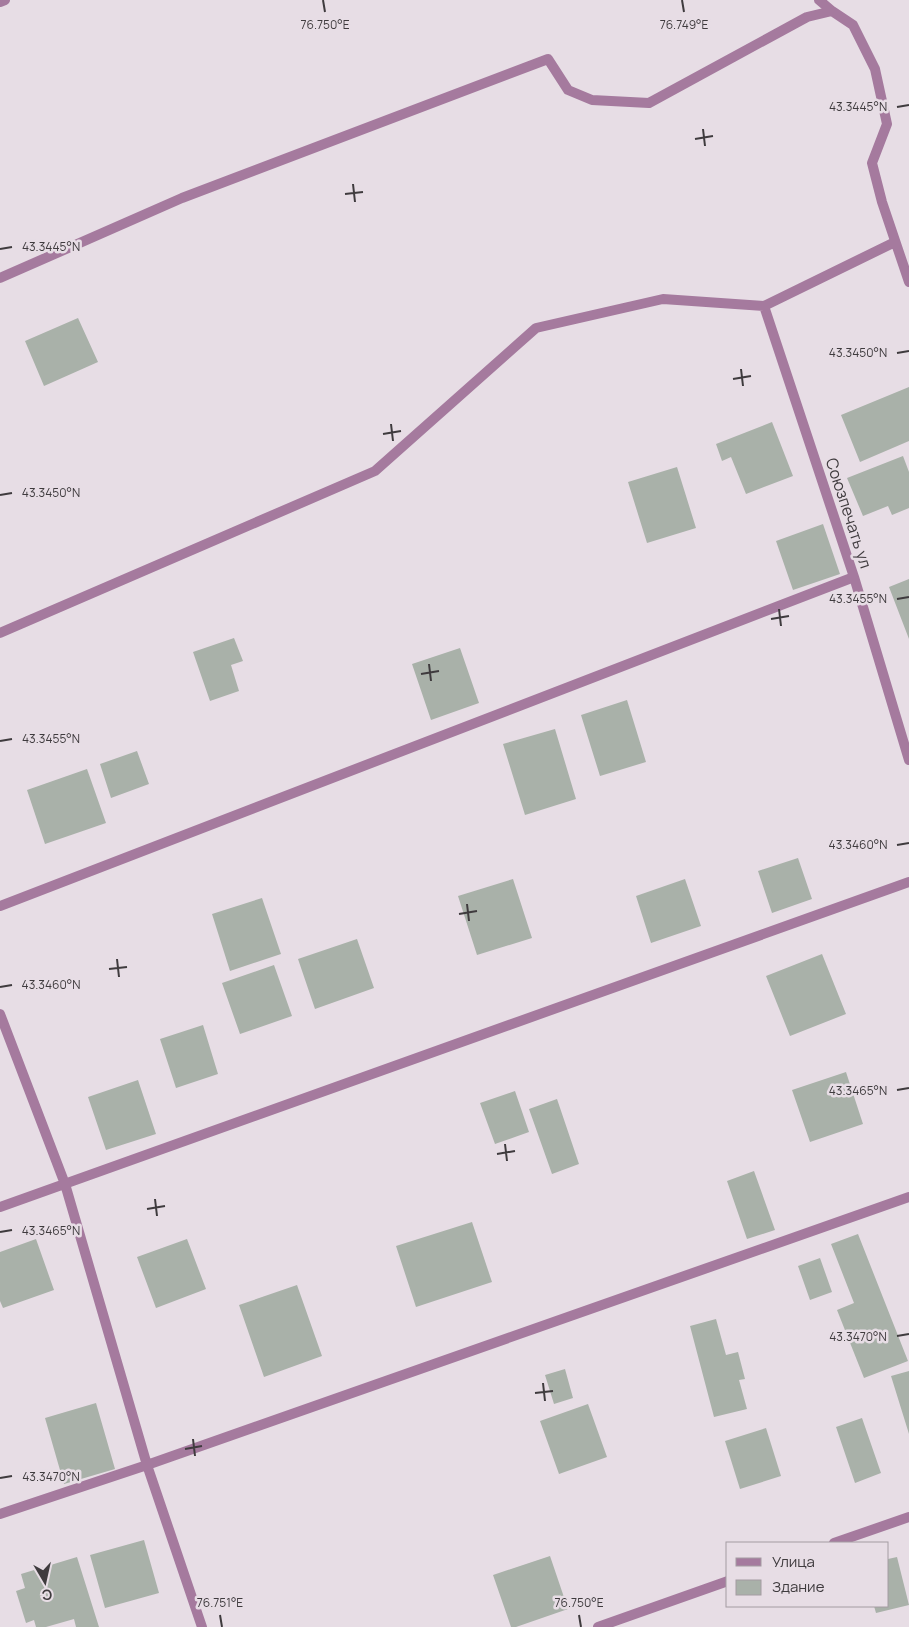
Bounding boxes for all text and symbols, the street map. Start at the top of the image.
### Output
text: 76.750°E [300,16,350,33]
text: 76.749°E [660,16,709,33]
text: 43.3445°N [829,98,887,115]
text: 43.3445°N [22,238,80,255]
text: 43.3450°N [829,344,887,361]
street label: Союзпечать ул [821,455,877,571]
text: 43.3450°N [22,484,80,501]
text: 43.3455°N [829,590,887,607]
text: 43.3455°N [22,730,80,747]
text: 43.3460°N [829,836,887,853]
text: 43.3460°N [22,976,80,993]
text: 43.3465°N [829,1082,887,1099]
text: 43.3465°N [22,1222,80,1239]
text: 43.3470°N [829,1328,887,1345]
text: 43.3470°N [22,1468,80,1485]
legend [726,1542,889,1607]
text: Улица [772,1551,815,1572]
north arrow [20,1557,70,1607]
text: Здание [772,1576,825,1597]
text: С [41,1585,54,1606]
text: 76.751°E [197,1594,243,1611]
text: 76.750°E [554,1594,604,1611]

